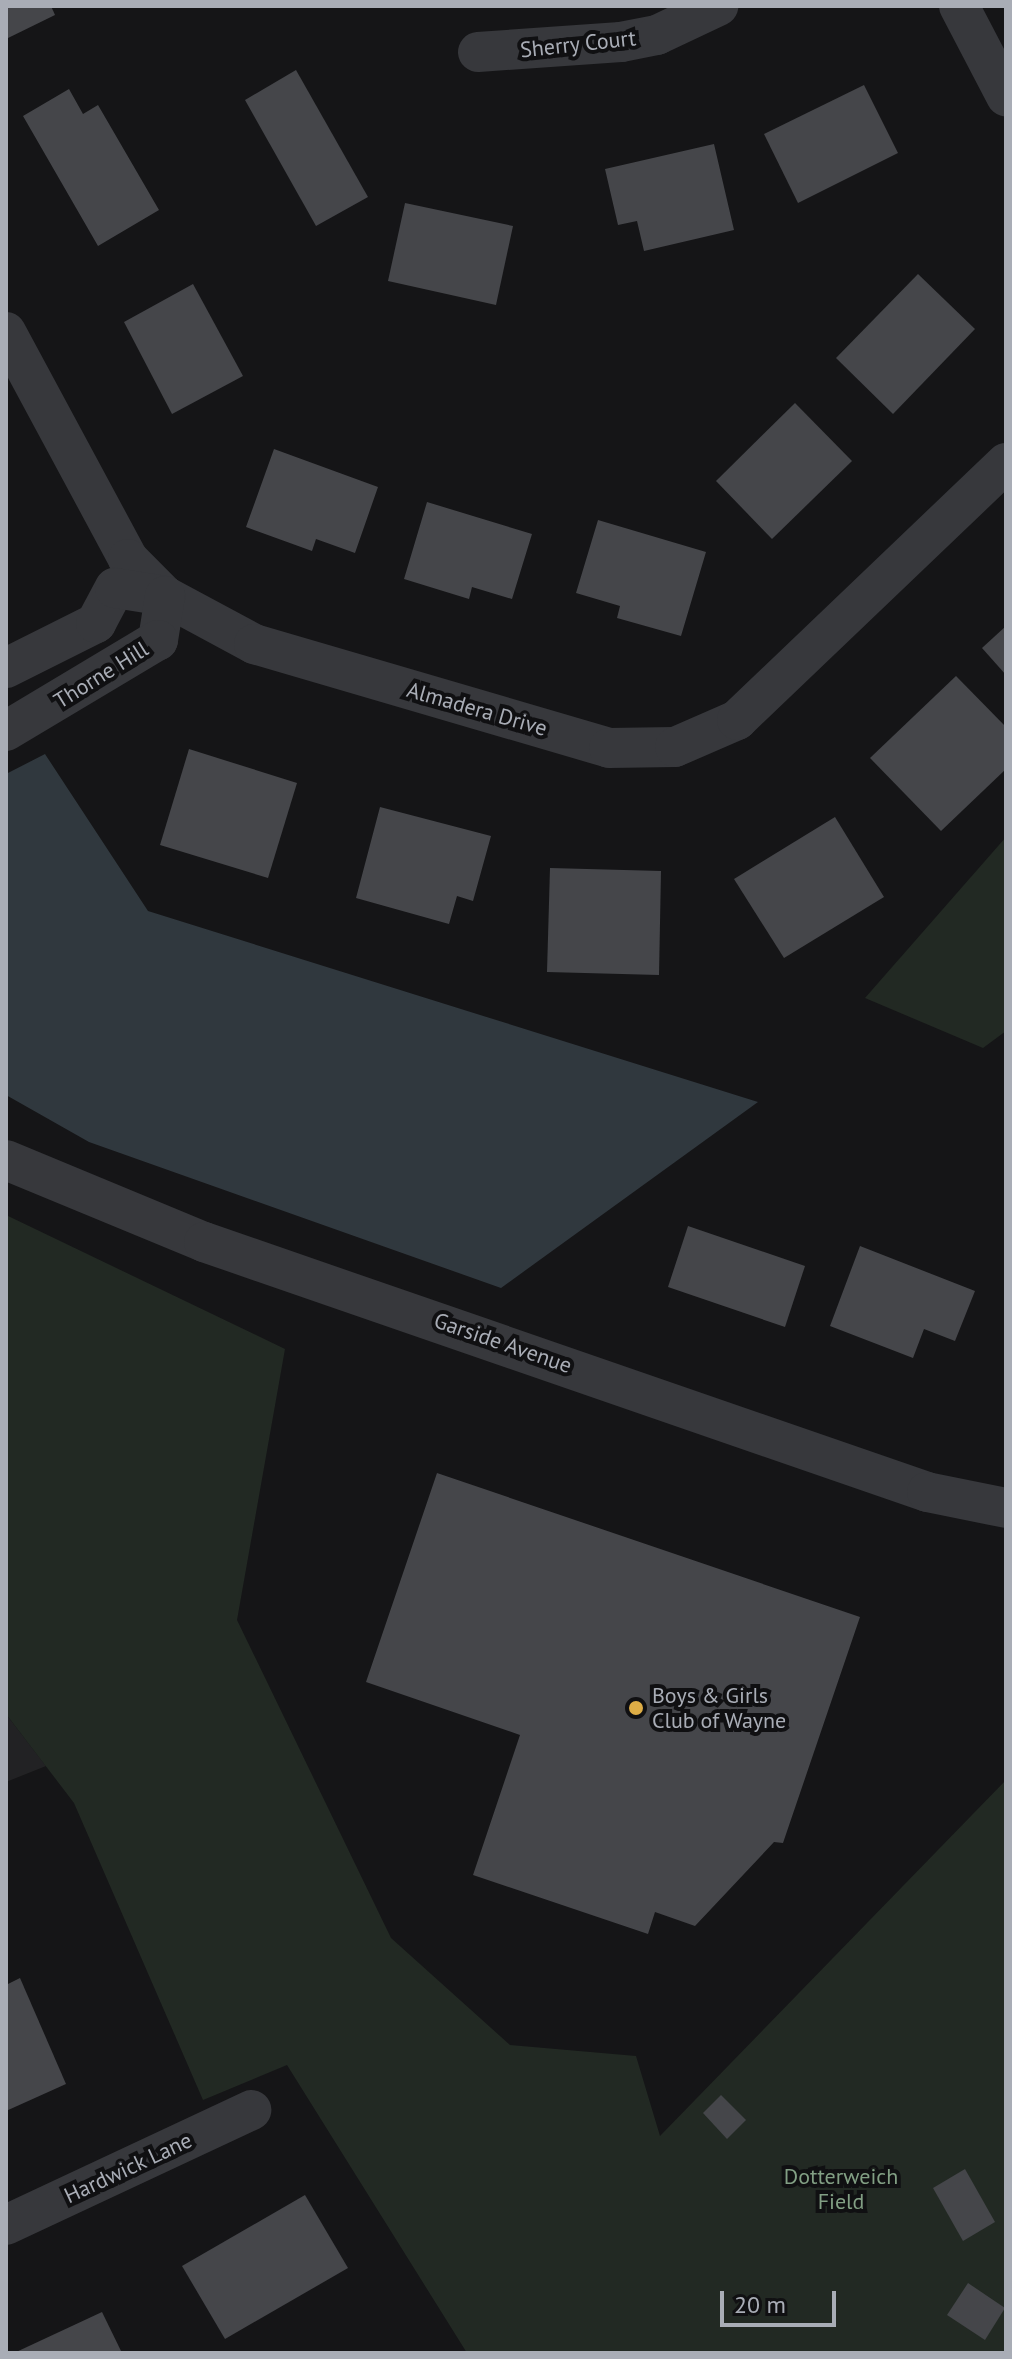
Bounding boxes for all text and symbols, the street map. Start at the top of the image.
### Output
street label: Sherry Court [518,25,638,63]
street label: Thorne Hill [49,636,153,714]
street label: Almadera Drive [404,676,550,742]
street label: Garside Avenue [430,1307,576,1379]
place label: Boys & Girls Club of Wayne [652,1682,787,1734]
marker: Boys & Girls Club of Wayne [627,1699,645,1717]
street label: Hardwick Lane [60,2127,196,2209]
park label: Dotterweich Field [784,2163,898,2214]
scale bar [724,2275,840,2325]
text: 20 m [734,2289,786,2320]

